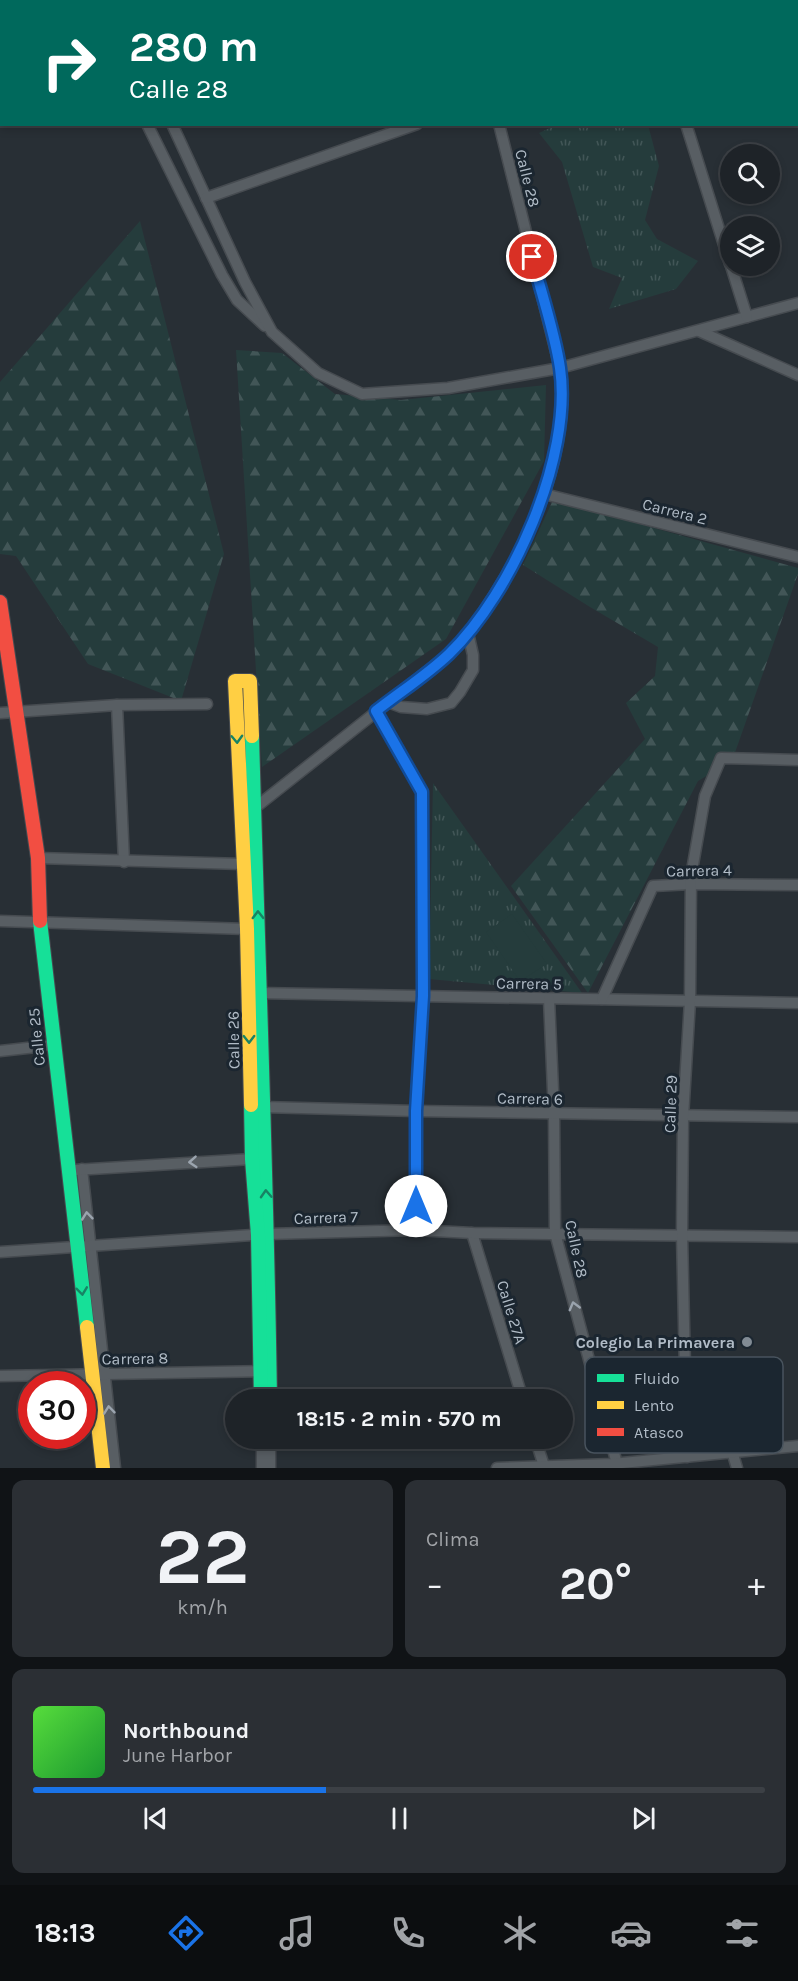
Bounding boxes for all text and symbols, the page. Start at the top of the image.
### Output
text: 280 m [129,22,259,72]
icon: right [30,24,108,102]
text: Calle 28 [129,73,228,105]
map controls [720,144,780,276]
button: search [720,144,780,204]
street label: Calle 28 [511,147,544,209]
button: layers [720,216,780,276]
pin [506,231,557,282]
icon: arrive [515,240,548,273]
street label: Carrera 2 [641,494,709,529]
one-way arrow [231,735,244,744]
street label: Carrera 4 [666,860,732,881]
one-way arrow [251,911,264,920]
street label: Carrera 5 [496,973,562,994]
street label: Calle 25 [24,1007,49,1067]
street label: Calle 26 [223,1011,244,1069]
one-way arrow [243,1034,255,1043]
street label: Calle 29 [660,1075,681,1133]
street label: Carrera 6 [497,1088,563,1109]
one-way arrow [189,1156,198,1169]
position arrow [384,1174,448,1238]
one-way arrow [260,1190,273,1199]
street label: Carrera 7 [294,1207,359,1228]
one-way arrow [81,1212,94,1221]
street label: Calle 28 [561,1218,592,1280]
street label: Calle 27A [493,1278,530,1346]
one-way arrow [76,1286,88,1296]
one-way arrow [569,1301,582,1311]
place label: Colegio La Primavera [576,1333,735,1352]
marker: Colegio La Primavera [740,1335,754,1349]
street label: Carrera 8 [102,1348,168,1369]
legend [585,1357,783,1453]
text: Fluido [634,1369,680,1388]
speed limit sign: 30 [18,1371,96,1449]
text: Lento [634,1396,674,1415]
one-way arrow [103,1405,115,1414]
text: 18:15 · 2 min · 570 m [296,1406,502,1432]
text: Atasco [634,1423,683,1442]
text: 22 [155,1511,250,1603]
text: Clima [426,1528,480,1551]
text: 20° [559,1558,632,1610]
text: − [426,1565,443,1603]
text: + [748,1565,765,1603]
text: km/h [177,1596,228,1619]
text: Northbound [123,1718,249,1744]
text: June Harbor [123,1744,232,1767]
icon: previous [139,1802,172,1835]
icon: pause [383,1802,416,1835]
icon: next [627,1802,660,1835]
icon: directions [165,1912,207,1954]
icon: music [276,1912,318,1954]
icon: phone [387,1912,429,1954]
icon: climate [499,1912,541,1954]
icon: car [610,1912,652,1954]
icon: filters [721,1912,763,1954]
text: 18:13 [35,1917,95,1949]

